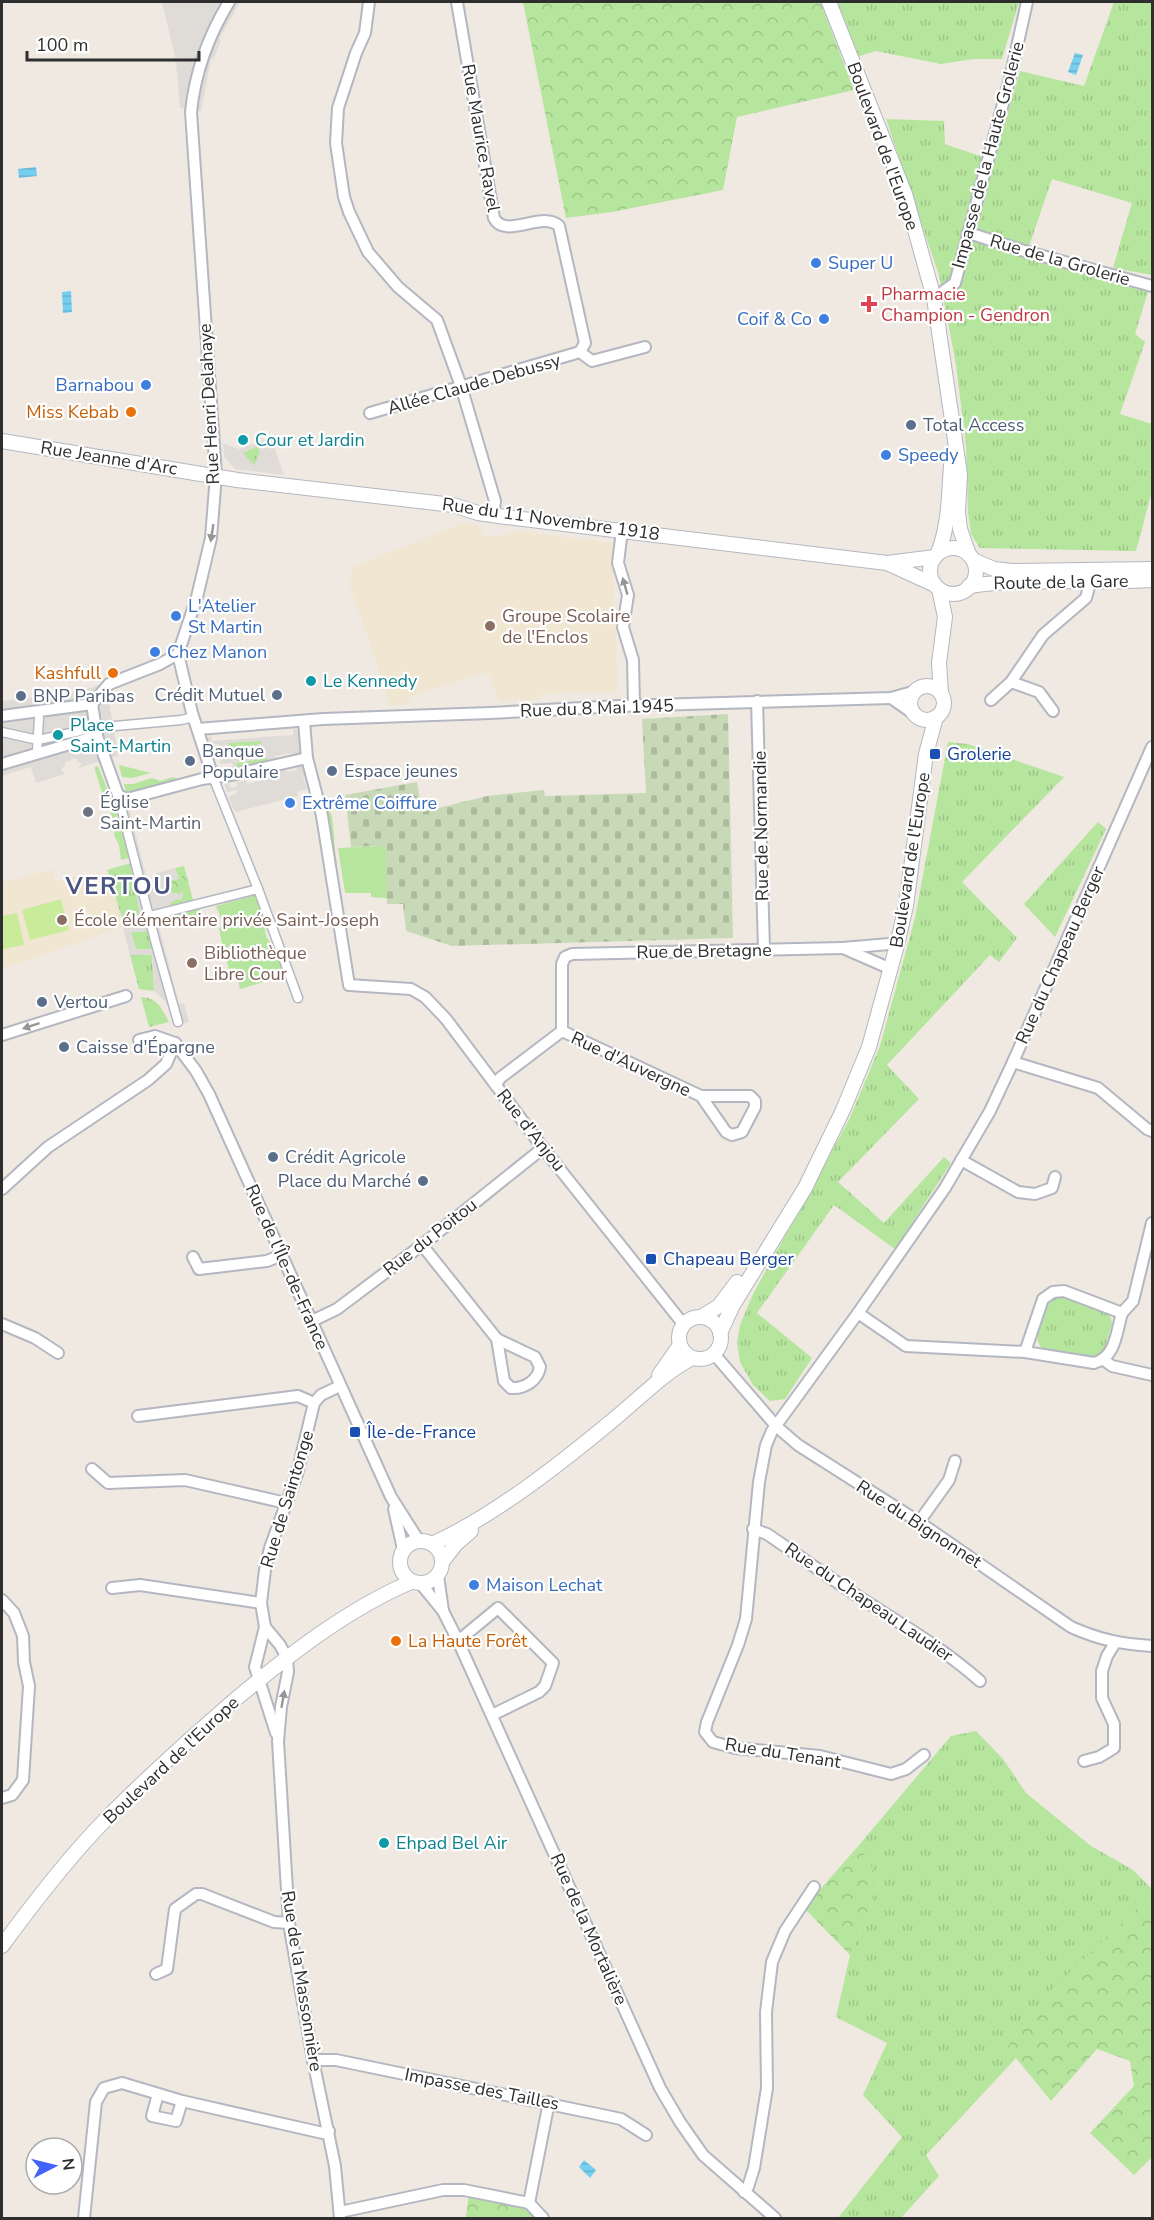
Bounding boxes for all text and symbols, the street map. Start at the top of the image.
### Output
scale bar [27,24,200,62]
text: 100 m [36,33,88,57]
street label: Impasse de la Haute Grolerie [946,39,1030,271]
street label: Boulevard de l'Europe [841,59,925,233]
street label: Rue Maurice Ravel [456,62,506,215]
street label: Rue de la Grolerie [987,228,1133,292]
place label: Super U [828,251,893,275]
marker: Super U [809,256,823,270]
place label: Pharmacie Champion - Gendron [881,282,1050,327]
marker: Pharmacie Champion - Gendron [862,297,876,311]
place label: Coif & Co [737,307,812,331]
marker: Coif & Co [817,312,831,326]
street label: Rue Henri Delahaye [193,323,225,485]
street label: Allée Claude Debussy [385,348,564,420]
place label: Barnabou [55,373,134,397]
marker: Barnabou [139,378,153,392]
place label: Miss Kebab [26,400,119,424]
marker: Miss Kebab [124,405,138,419]
place label: Total Access [923,413,1024,437]
marker: Total Access [904,418,918,432]
place label: Cour et Jardin [255,428,365,452]
marker: Cour et Jardin [236,433,250,447]
street label: Rue Jeanne d'Arc [39,435,179,481]
place label: Speedy [898,443,959,467]
marker: Speedy [879,448,893,462]
street label: Rue du 11 Novembre 1918 [441,492,661,546]
one-way arrow [207,524,216,543]
street label: Route de la Gare [993,569,1129,595]
one-way arrow [620,577,629,595]
place label: L'Atelier St Martin [188,594,263,639]
place label: Groupe Scolaire de l'Enclos [502,604,630,649]
marker: L'Atelier St Martin [169,609,183,623]
marker: Groupe Scolaire de l'Enclos [483,619,497,633]
place label: Chez Manon [167,640,267,664]
marker: Chez Manon [148,645,162,659]
place label: Kashfull [35,661,102,685]
marker: Kashfull [106,666,120,680]
place label: Le Kennedy [323,669,418,693]
marker: Le Kennedy [304,674,318,688]
place label: Crédit Mutuel [155,683,266,707]
place label: BNP Paribas [33,684,134,708]
marker: Crédit Mutuel [270,688,284,702]
marker: BNP Paribas [14,689,28,703]
street label: Rue du 8 Mai 1945 [520,693,674,723]
place label: Place Saint-Martin [70,713,171,758]
marker: Place Saint-Martin [51,728,65,742]
place label: Banque Populaire [202,739,279,784]
place label: Grolerie [947,742,1011,766]
marker: Grolerie [928,747,942,761]
street label: Rue de Normandie [748,751,774,901]
marker: Banque Populaire [183,754,197,768]
place label: Espace jeunes [344,759,458,783]
marker: Espace jeunes [325,764,339,778]
street label: Boulevard de l'Europe [884,771,936,949]
place label: Église Saint-Martin [100,790,201,835]
place label: Extrême Coiffure [302,791,437,815]
marker: Extrême Coiffure [283,796,297,810]
marker: Église Saint-Martin [81,805,95,819]
street label: Rue du Chapeau Berger [1010,862,1110,1048]
district label: VERTOU [65,870,172,902]
place label: École élémentaire privée Saint-Joseph [74,908,379,932]
marker: École élémentaire privée Saint-Joseph [55,913,69,927]
street label: Rue de Bretagne [636,938,772,964]
place label: Bibliothèque Libre Cour [204,941,307,986]
marker: Bibliothèque Libre Cour [185,956,199,970]
place label: Vertou [53,990,108,1014]
marker: Vertou [35,995,49,1009]
one-way arrow [22,1022,40,1031]
street label: Rue d'Auvergne [567,1026,695,1102]
place label: Caisse d'Épargne [76,1035,215,1059]
marker: Caisse d'Épargne [57,1040,71,1054]
street label: Rue d'Anjou [491,1084,571,1176]
place label: Crédit Agricole [285,1145,406,1169]
marker: Crédit Agricole [266,1150,280,1164]
place label: Place du Marché [278,1169,411,1193]
marker: Place du Marché [416,1174,430,1188]
street label: Rue de l'Île-de-France [240,1181,334,1353]
street label: Rue du Poitou [378,1193,482,1281]
place label: Chapeau Berger [663,1247,794,1271]
marker: Chapeau Berger [644,1252,658,1266]
place label: Île-de-France [366,1420,476,1444]
marker: Île-de-France [348,1425,362,1439]
street label: Rue de Saintonge [255,1427,319,1571]
street label: Rue du Bignonnet [852,1474,987,1574]
street label: Rue du Chapeau Laudier [780,1537,958,1668]
place label: Maison Lechat [486,1573,603,1597]
marker: Maison Lechat [467,1578,481,1592]
place label: La Haute Forêt [408,1629,528,1653]
marker: La Haute Forêt [389,1634,403,1648]
one-way arrow [279,1689,288,1708]
street label: Boulevard de l'Europe [98,1691,244,1829]
street label: Rue du Tenant [723,1732,843,1774]
place label: Ehpad Bel Air [396,1831,508,1855]
marker: Ehpad Bel Air [377,1836,391,1850]
street label: Rue de la Mortalière [545,1849,633,2009]
street label: Rue de la Massonnière [276,1889,328,2073]
street label: Impasse des Tailles [403,2062,561,2116]
north arrow [24,2136,84,2196]
text: N [56,2157,80,2172]

